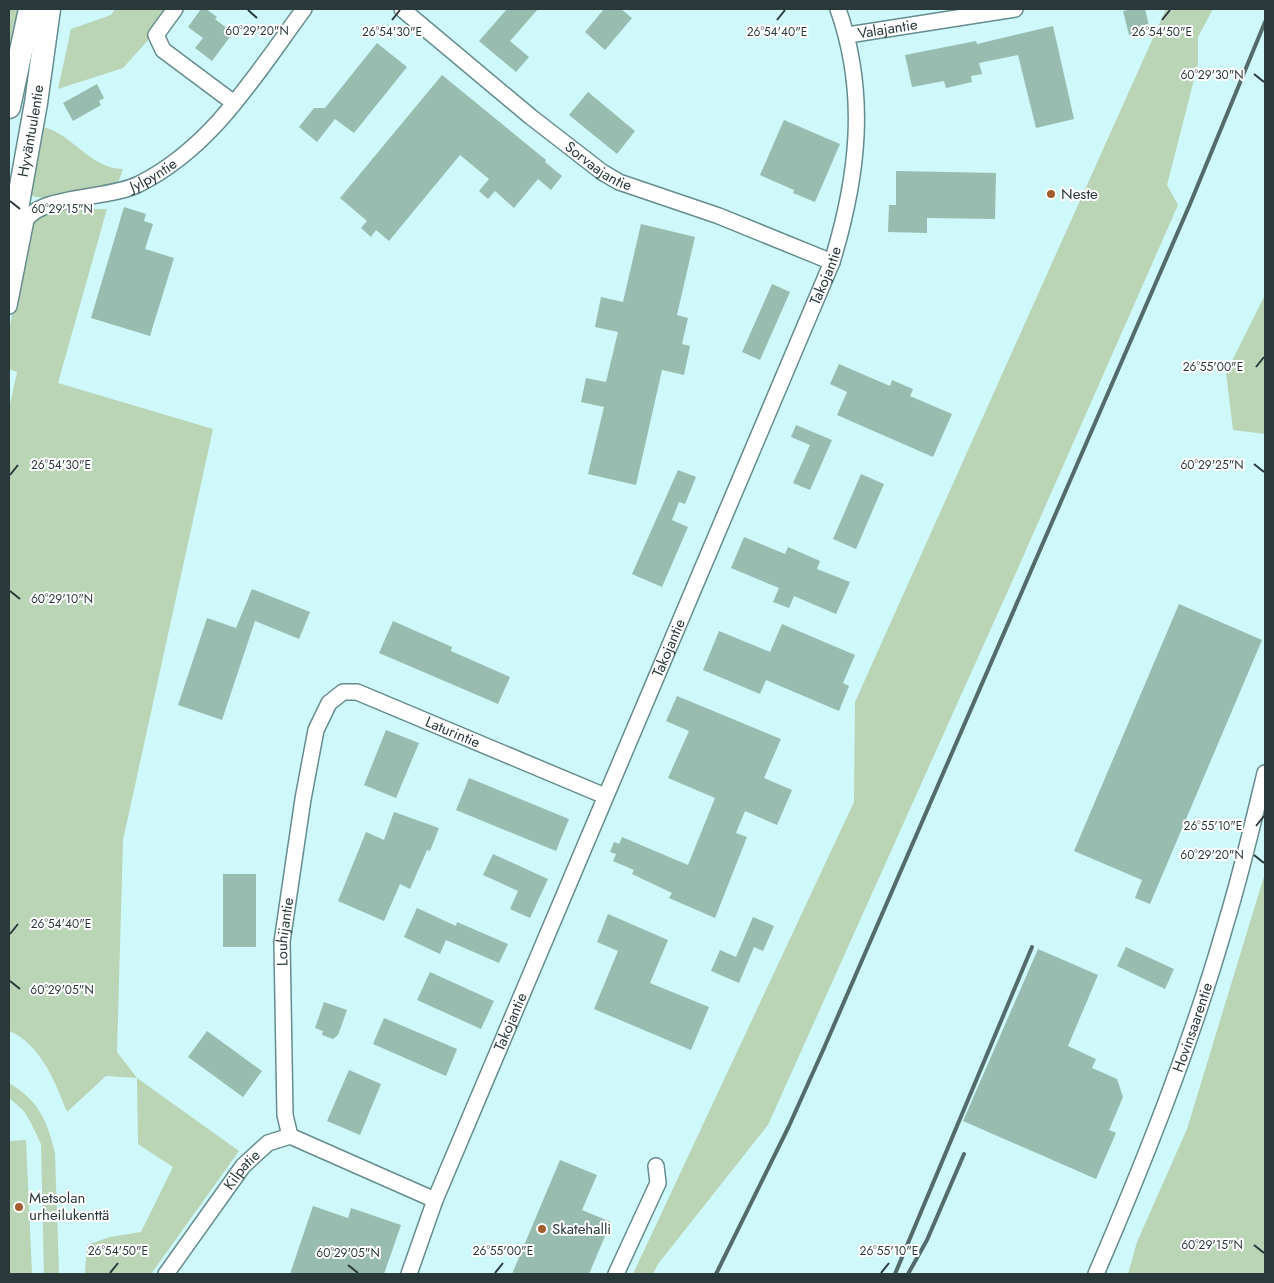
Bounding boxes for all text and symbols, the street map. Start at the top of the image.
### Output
street label: Valajantie [856,13,919,44]
text: 60°29'20"N [225,22,289,40]
text: 26°54'30"E [362,23,422,41]
text: 26°54'40"E [747,23,807,41]
text: 26°54'50"E [1132,23,1192,41]
text: 60°29'30"N [1180,66,1244,84]
street label: Hyväntuulentie [12,83,49,179]
street label: Sorvaajantie [560,136,635,197]
street label: Jylpyntie [125,153,182,199]
place label: Neste [1061,183,1098,205]
marker: Neste [1045,188,1057,200]
text: 60°29'15"N [31,200,93,218]
street label: Takojantie [804,244,847,308]
text: 26°55'00"E [1183,358,1243,376]
text: 26°54'30"E [31,456,91,474]
text: 60°29'25"N [1180,456,1244,474]
text: 60°29'10"N [31,590,93,608]
street label: Takojantie [647,615,691,680]
street label: Laturintie [422,711,484,754]
text: 26°55'10"E [1184,817,1242,835]
text: 60°29'20"N [1180,846,1244,864]
street label: Louhijantie [271,896,299,966]
text: 26°54'40"E [31,915,91,933]
street label: Hovinsaarentie [1167,979,1218,1075]
text: 60°29'05"N [30,981,94,999]
street label: Takojantie [488,989,533,1054]
street label: Kilpatie [218,1144,265,1194]
place label: Metsolan urheilukenttä [29,1187,109,1226]
marker: Metsolan urheilukenttä [13,1201,25,1213]
place label: Skatehalli [552,1218,611,1240]
marker: Skatehalli [536,1223,548,1235]
text: 60°29'15"N [1181,1236,1243,1254]
text: 26°54'50"E [88,1242,148,1260]
text: 26°55'00"E [473,1242,533,1260]
text: 26°55'10"E [860,1242,918,1260]
text: 60°29'05"N [316,1244,380,1262]

